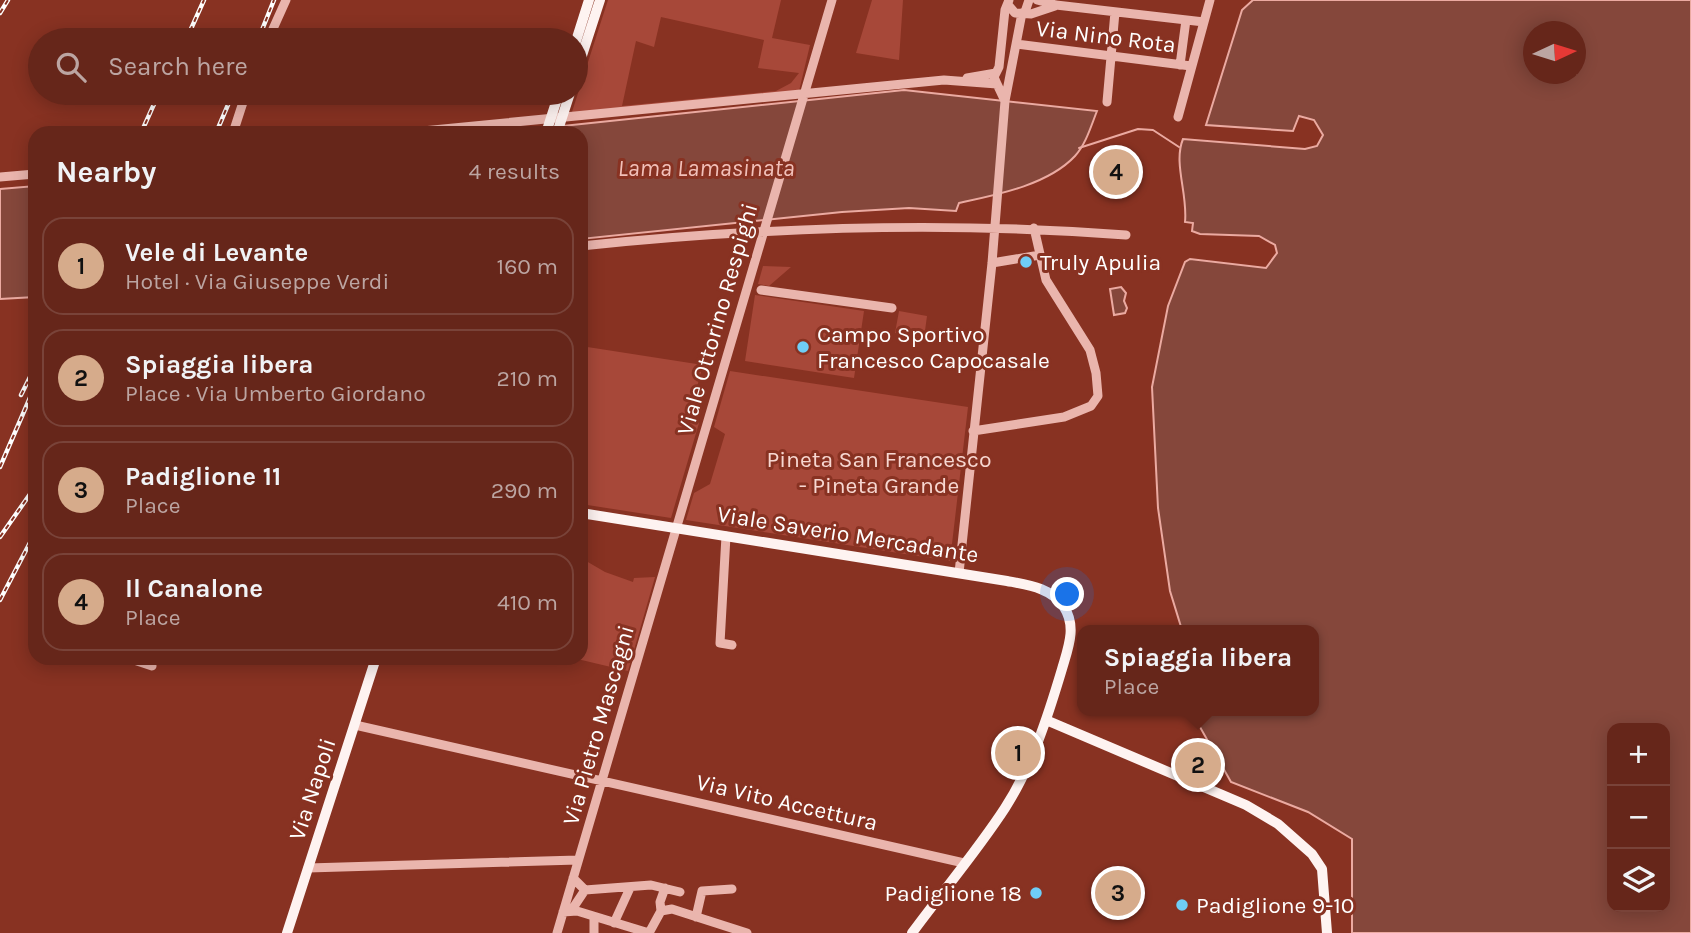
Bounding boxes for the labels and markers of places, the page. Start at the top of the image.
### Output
pin: 4 [1093,146,1139,198]
place label: Truly Apulia [1040,249,1161,276]
marker: Truly Apulia [1018,254,1034,270]
place label: Campo Sportivo Francesco Capocasale [817,321,1050,374]
marker: Campo Sportivo Francesco Capocasale [795,339,811,355]
pin: 1 [995,727,1041,779]
pin: 2 [1175,739,1221,791]
pin: 3 [1095,867,1141,919]
place label: Padiglione 18 [884,880,1022,907]
marker: Padiglione 18 [1028,885,1044,901]
place label: Padiglione 9-10 [1196,892,1354,919]
marker: Padiglione 9-10 [1174,897,1190,913]

